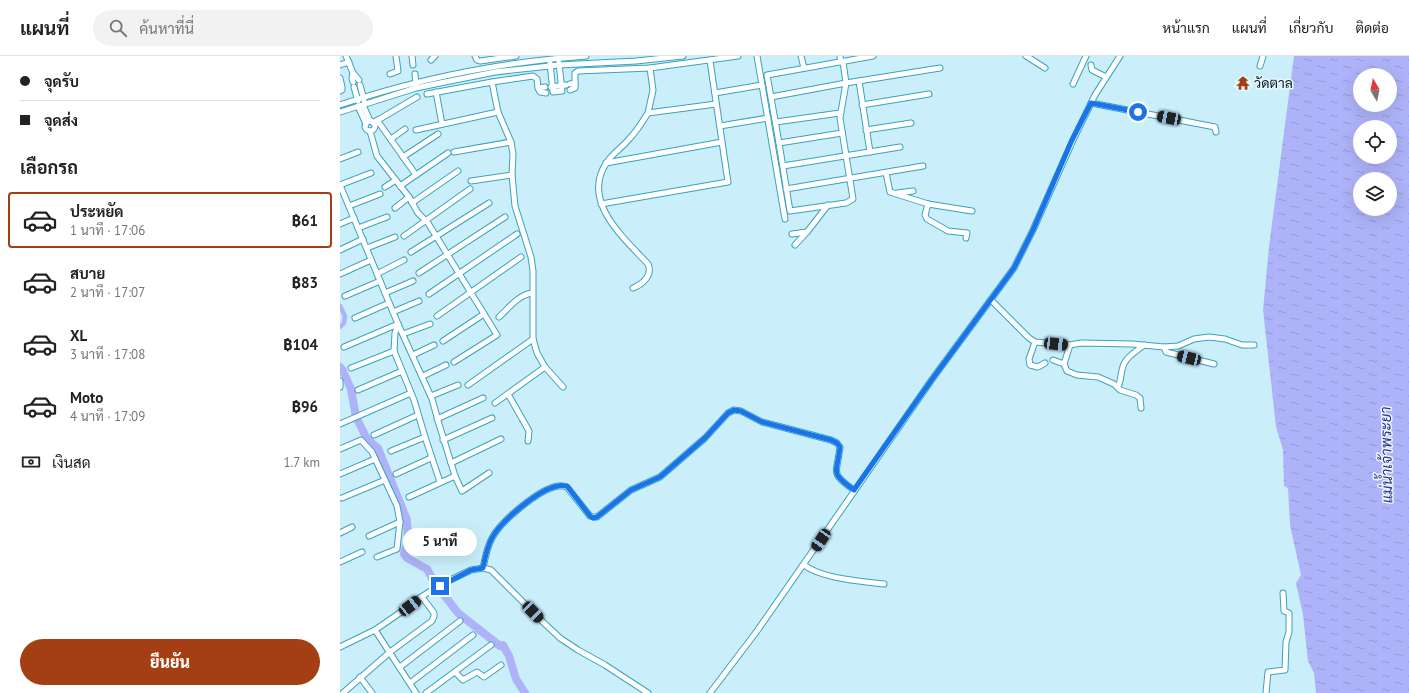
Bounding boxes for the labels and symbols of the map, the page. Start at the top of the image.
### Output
north arrow [1353,68,1397,112]
place label: วัดตาล [1254,74,1293,92]
temple icon: วัดตาล [1235,75,1251,91]
route start [1129,103,1147,121]
car [1156,110,1182,126]
car [1043,337,1069,351]
car [1176,349,1202,367]
water label: แม่น้ำเจ้าพระยา [1373,406,1396,504]
car [809,527,833,553]
callout: 5 นาที [403,528,477,556]
route end [431,577,449,595]
car [397,594,423,618]
car [520,599,546,625]

